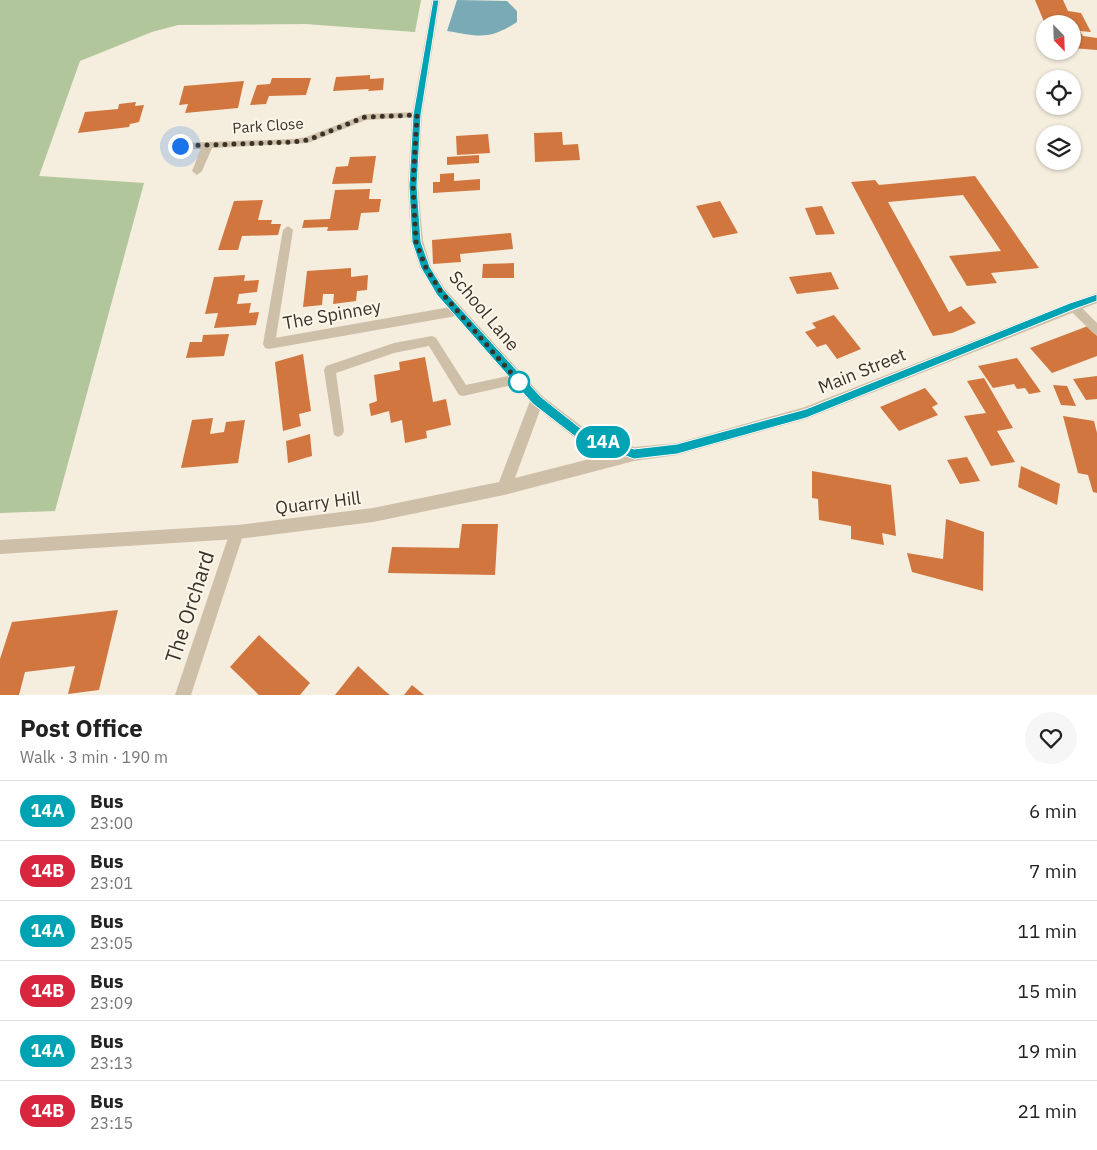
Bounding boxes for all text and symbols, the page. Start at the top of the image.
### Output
north arrow [1036,15,1081,60]
map controls [1036,15,1081,170]
button: locate [1036,70,1081,115]
street label: Park Close [232,114,304,137]
button: layers [1036,125,1081,170]
your location [168,134,193,159]
street label: School Lane [444,266,525,356]
street label: The Spinney [281,295,383,334]
street label: Main Street [815,343,909,399]
unlabelled marker [508,371,530,393]
line badge: 14A [574,426,632,458]
text: 14A [586,430,620,453]
street label: Quarry Hill [274,486,362,519]
street label: The Orchard [158,547,220,666]
text: Post Office [20,712,143,744]
button: heart [1025,712,1077,764]
text: Walk · 3 min · 190 m [20,747,168,767]
text: Bus [90,789,124,813]
text: 14A [31,799,64,822]
text: 6 min [1029,799,1077,823]
text: 23:00 [90,813,133,833]
text: Bus [90,849,124,873]
text: 14B [31,859,64,882]
text: 7 min [1029,859,1077,883]
text: 23:01 [90,873,133,893]
text: Bus [90,909,124,933]
text: 14A [31,919,64,942]
text: 11 min [1018,919,1077,943]
text: 23:05 [90,933,133,953]
text: Bus [90,969,124,993]
text: 14B [31,979,64,1002]
text: 15 min [1018,979,1077,1003]
text: 23:09 [90,993,133,1013]
text: Bus [90,1029,124,1053]
text: 14A [31,1039,64,1062]
text: 19 min [1018,1039,1077,1063]
text: 23:13 [90,1053,133,1073]
text: Bus [90,1089,124,1113]
text: 14B [31,1099,64,1122]
text: 21 min [1018,1099,1077,1123]
text: 23:15 [90,1113,133,1133]

